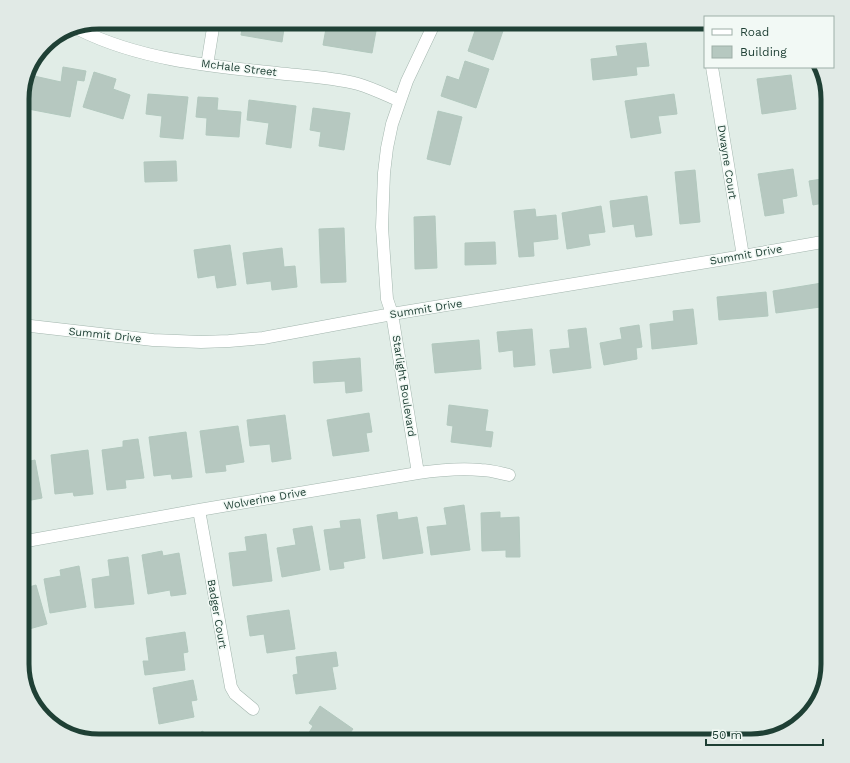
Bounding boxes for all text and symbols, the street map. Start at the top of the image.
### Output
legend [704,16,834,68]
text: Road [740,25,769,39]
text: Building [740,45,787,59]
street label: McHale Street [200,57,278,79]
street label: Dwayne Court [715,124,739,200]
street label: Summit Drive [709,242,783,268]
street label: Summit Drive [389,297,463,321]
street label: Summit Drive [68,325,142,345]
street label: Starlight Boulevard [390,334,418,438]
street label: Wolverine Drive [223,485,307,513]
street label: Badger Court [205,578,230,650]
scale bar [706,721,823,747]
text: 50 m [712,728,742,742]

